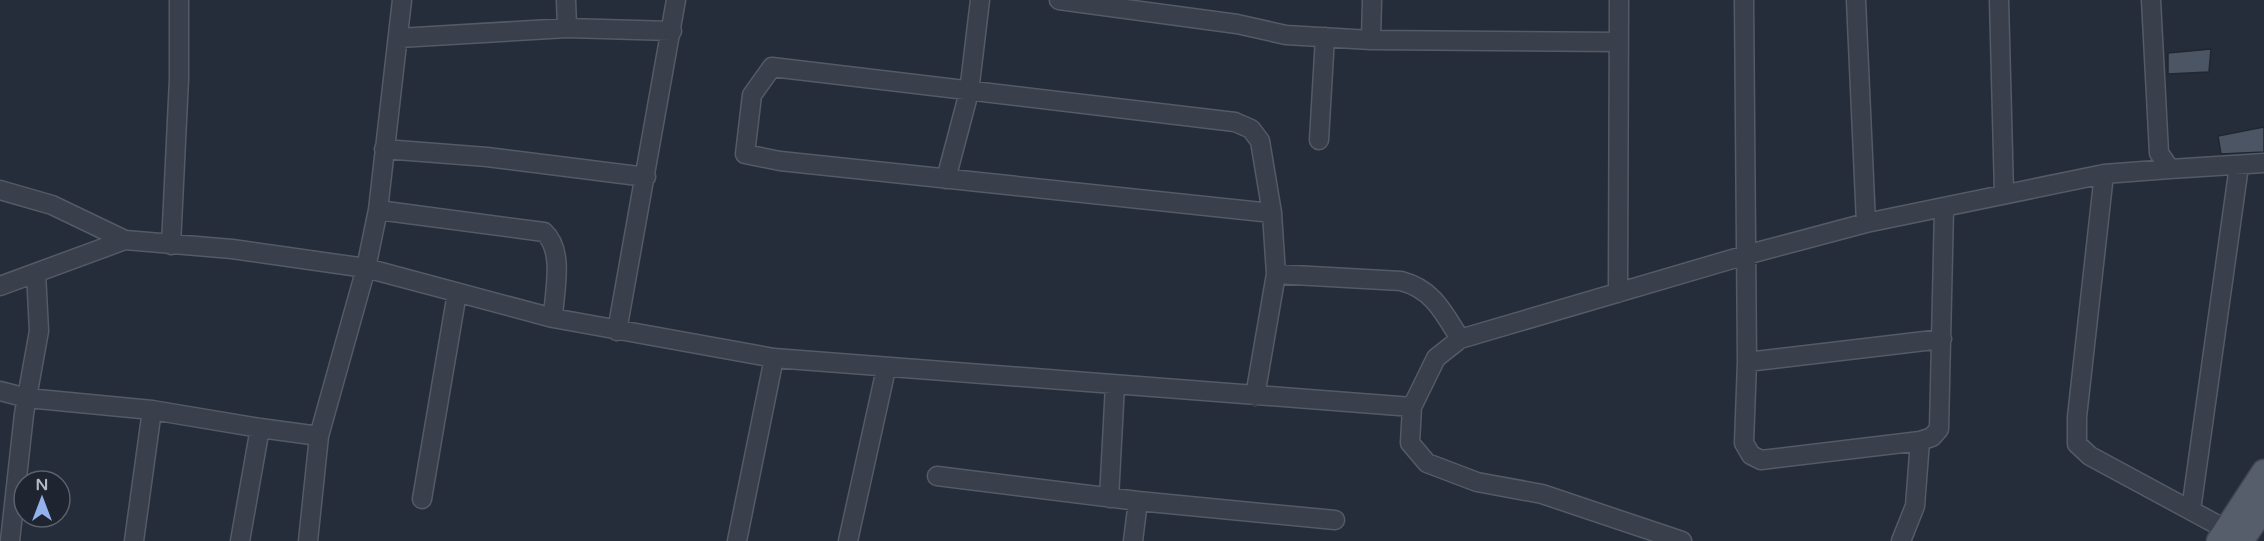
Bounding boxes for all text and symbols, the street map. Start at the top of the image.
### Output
north arrow [12,469,72,529]
text: N [36,475,48,495]

